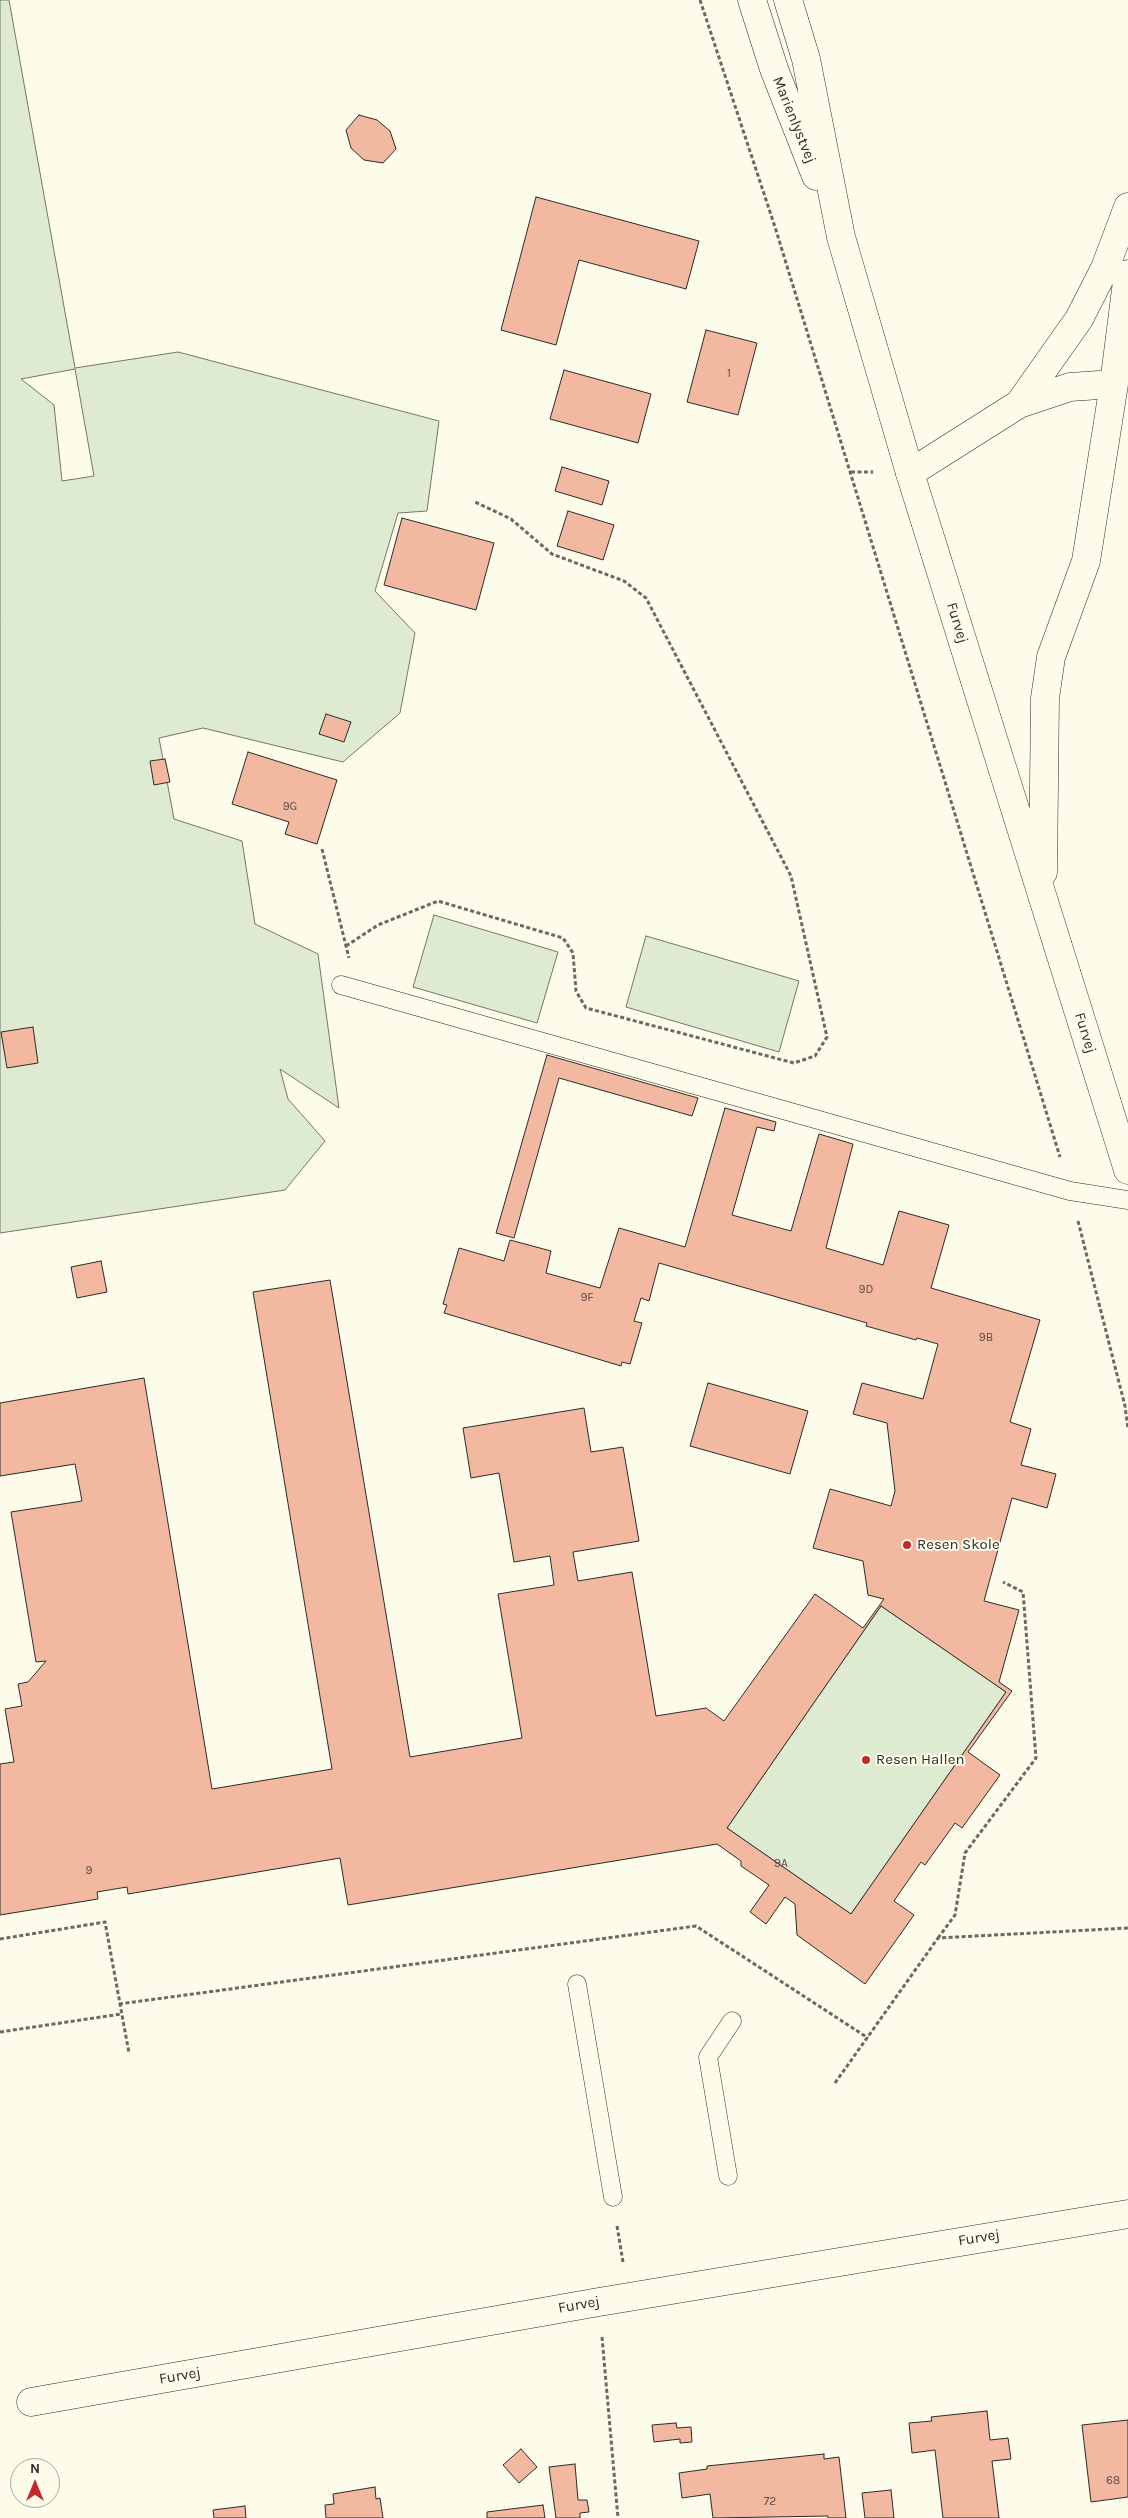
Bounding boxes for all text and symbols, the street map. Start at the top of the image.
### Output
street label: Marienlystvej [768,74,820,166]
house number: 1 [727,367,731,381]
street label: Furvej [942,600,972,646]
house number: 9G [283,800,297,814]
street label: Furvej [1070,1010,1100,1056]
house number: 9D [859,1283,873,1297]
house number: 9F [580,1291,594,1305]
house number: 9B [979,1331,993,1345]
place label: Resen Skole [917,1536,1000,1554]
marker: Resen Skole [901,1539,913,1551]
place label: Resen Hallen [876,1751,965,1769]
marker: Resen Hallen [860,1754,872,1766]
house number: 9A [774,1857,788,1871]
house number: 9 [86,1864,92,1878]
street label: Furvej [957,2226,1001,2250]
street label: Furvej [557,2292,601,2318]
street label: Furvej [158,2363,202,2389]
north arrow [10,2458,60,2508]
text: N [30,2460,40,2477]
house number: 68 [1106,2474,1120,2488]
house number: 72 [764,2495,776,2509]

